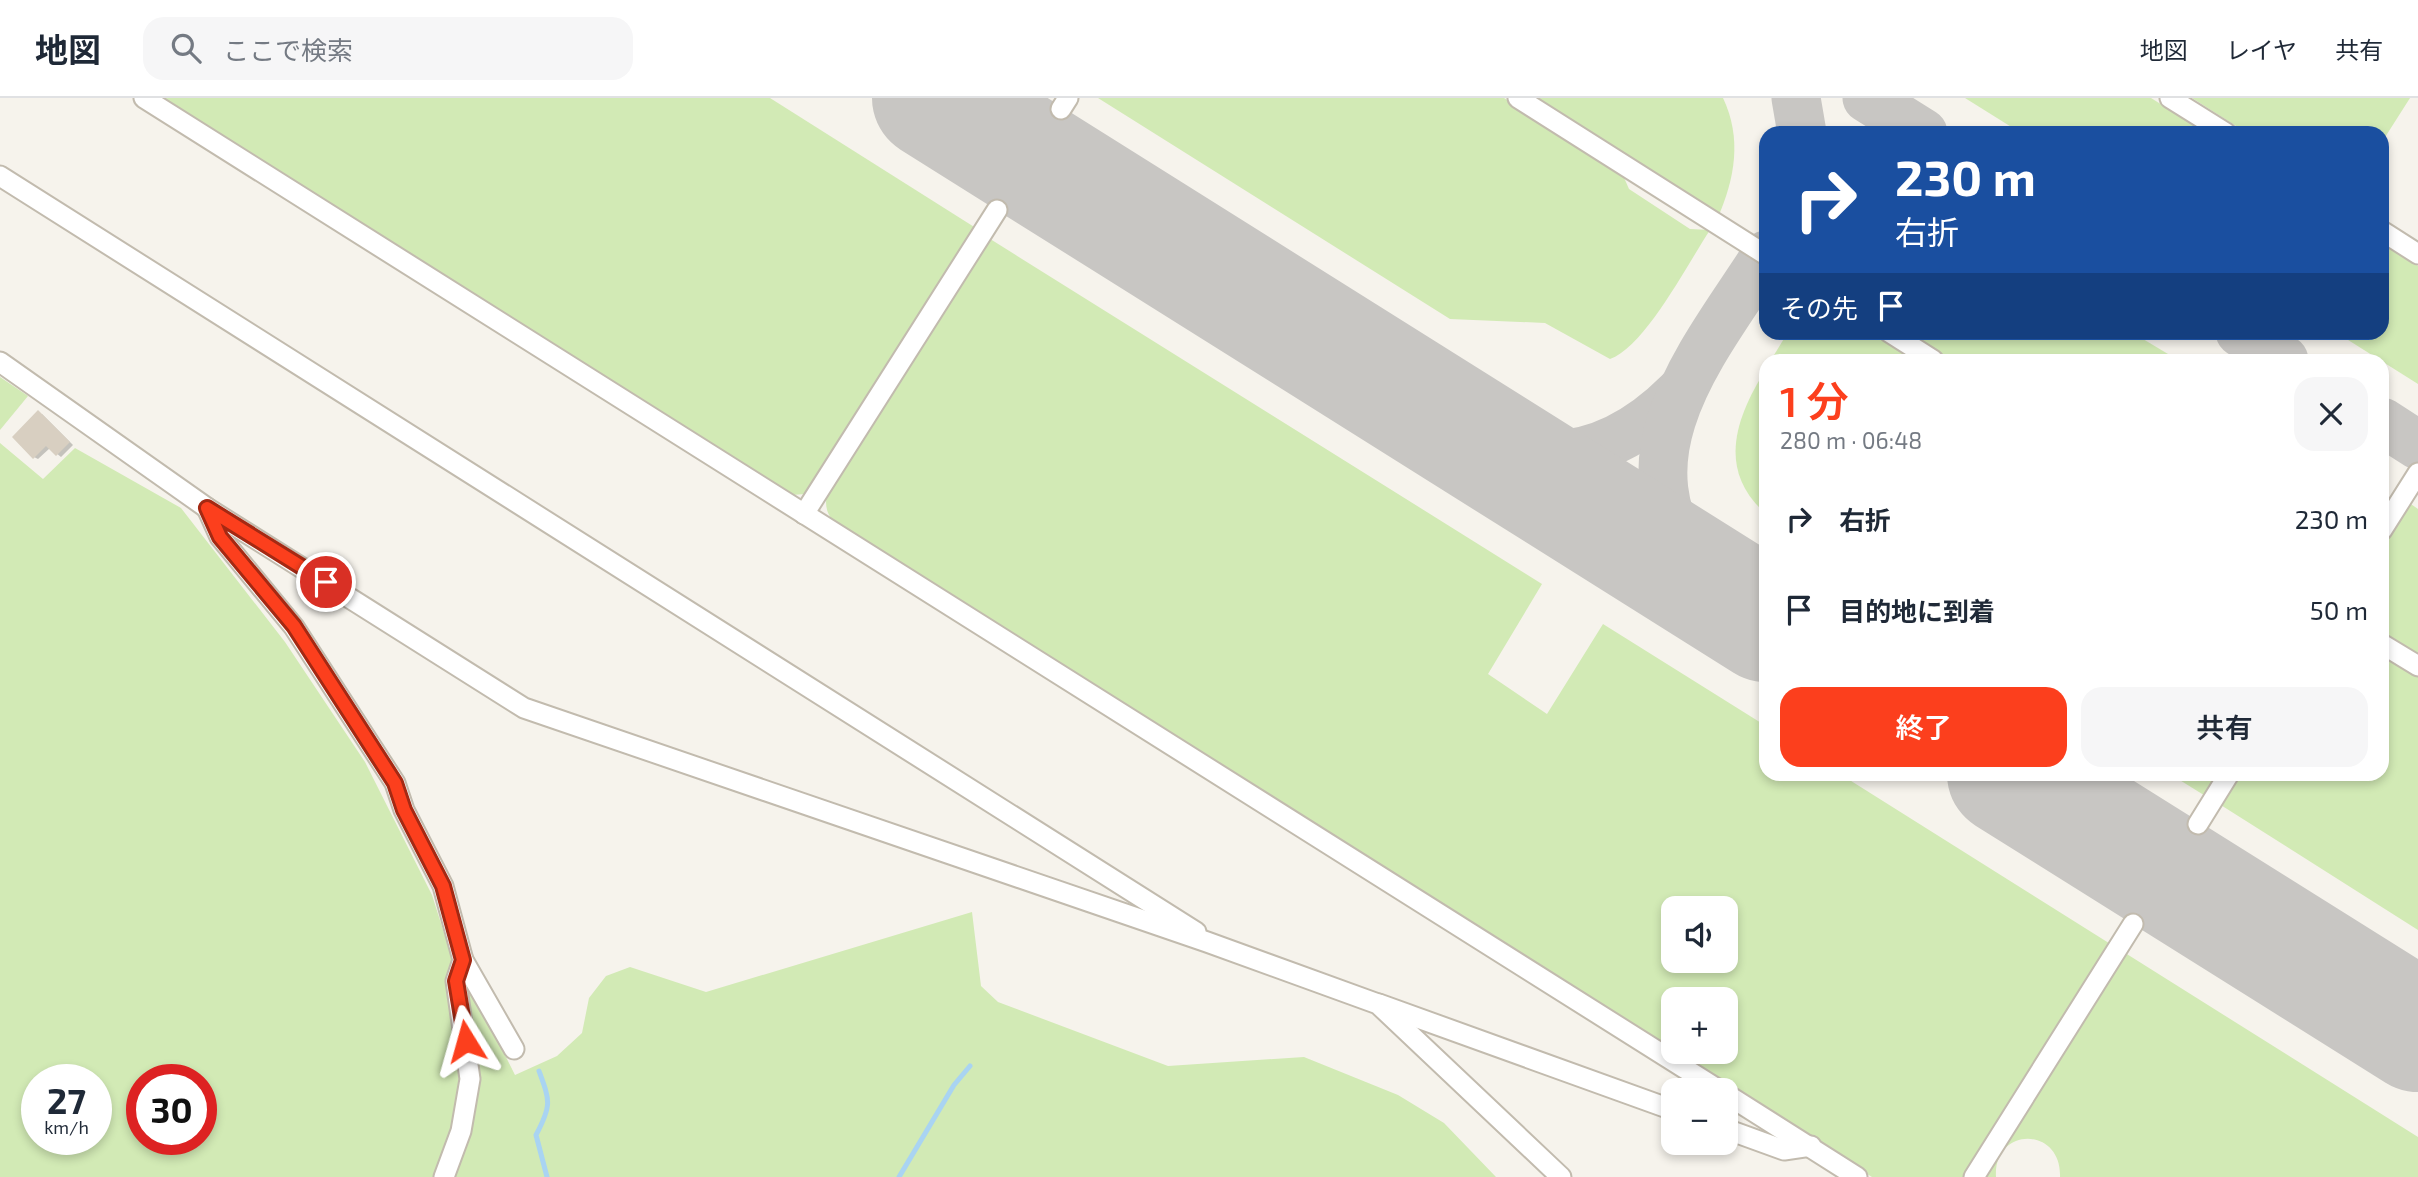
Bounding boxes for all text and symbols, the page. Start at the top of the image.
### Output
search box [143,17,633,80]
text: 地図 [35,29,101,69]
icon: search [167,29,205,67]
text: ここで検索 [223,34,353,65]
text: 地図 [2140,35,2188,64]
text: レイヤ [2226,35,2297,64]
text: 共有 [2335,35,2383,64]
text: 230 m [1895,147,2036,206]
icon: right [1780,154,1871,245]
text: 右折 [1895,212,1959,250]
icon: arrive [1872,287,1910,325]
text: その先 [1780,292,1858,323]
text: 1 分 [1780,375,1849,425]
button: close [2294,377,2368,451]
text: 280 m · 06:48 [1780,426,1922,454]
icon: right [1780,500,1818,538]
text: 230 m [2295,503,2368,534]
text: 右折 [1839,504,1891,535]
pin [296,552,356,612]
icon: arrive [307,563,345,601]
icon: arrive [1780,591,1818,629]
text: 50 m [2310,594,2368,625]
text: 目的地に到着 [1839,595,1995,626]
button: 終了 [1780,687,2067,767]
button: 共有 [2081,687,2368,767]
map controls [1661,896,1738,1155]
button: sound [1661,896,1738,973]
button: + [1661,987,1738,1064]
position arrow [429,1004,503,1078]
speed limit sign: 30 [126,1064,217,1155]
button: − [1661,1078,1738,1155]
text: 27 [47,1079,86,1121]
text: km/h [44,1116,89,1138]

